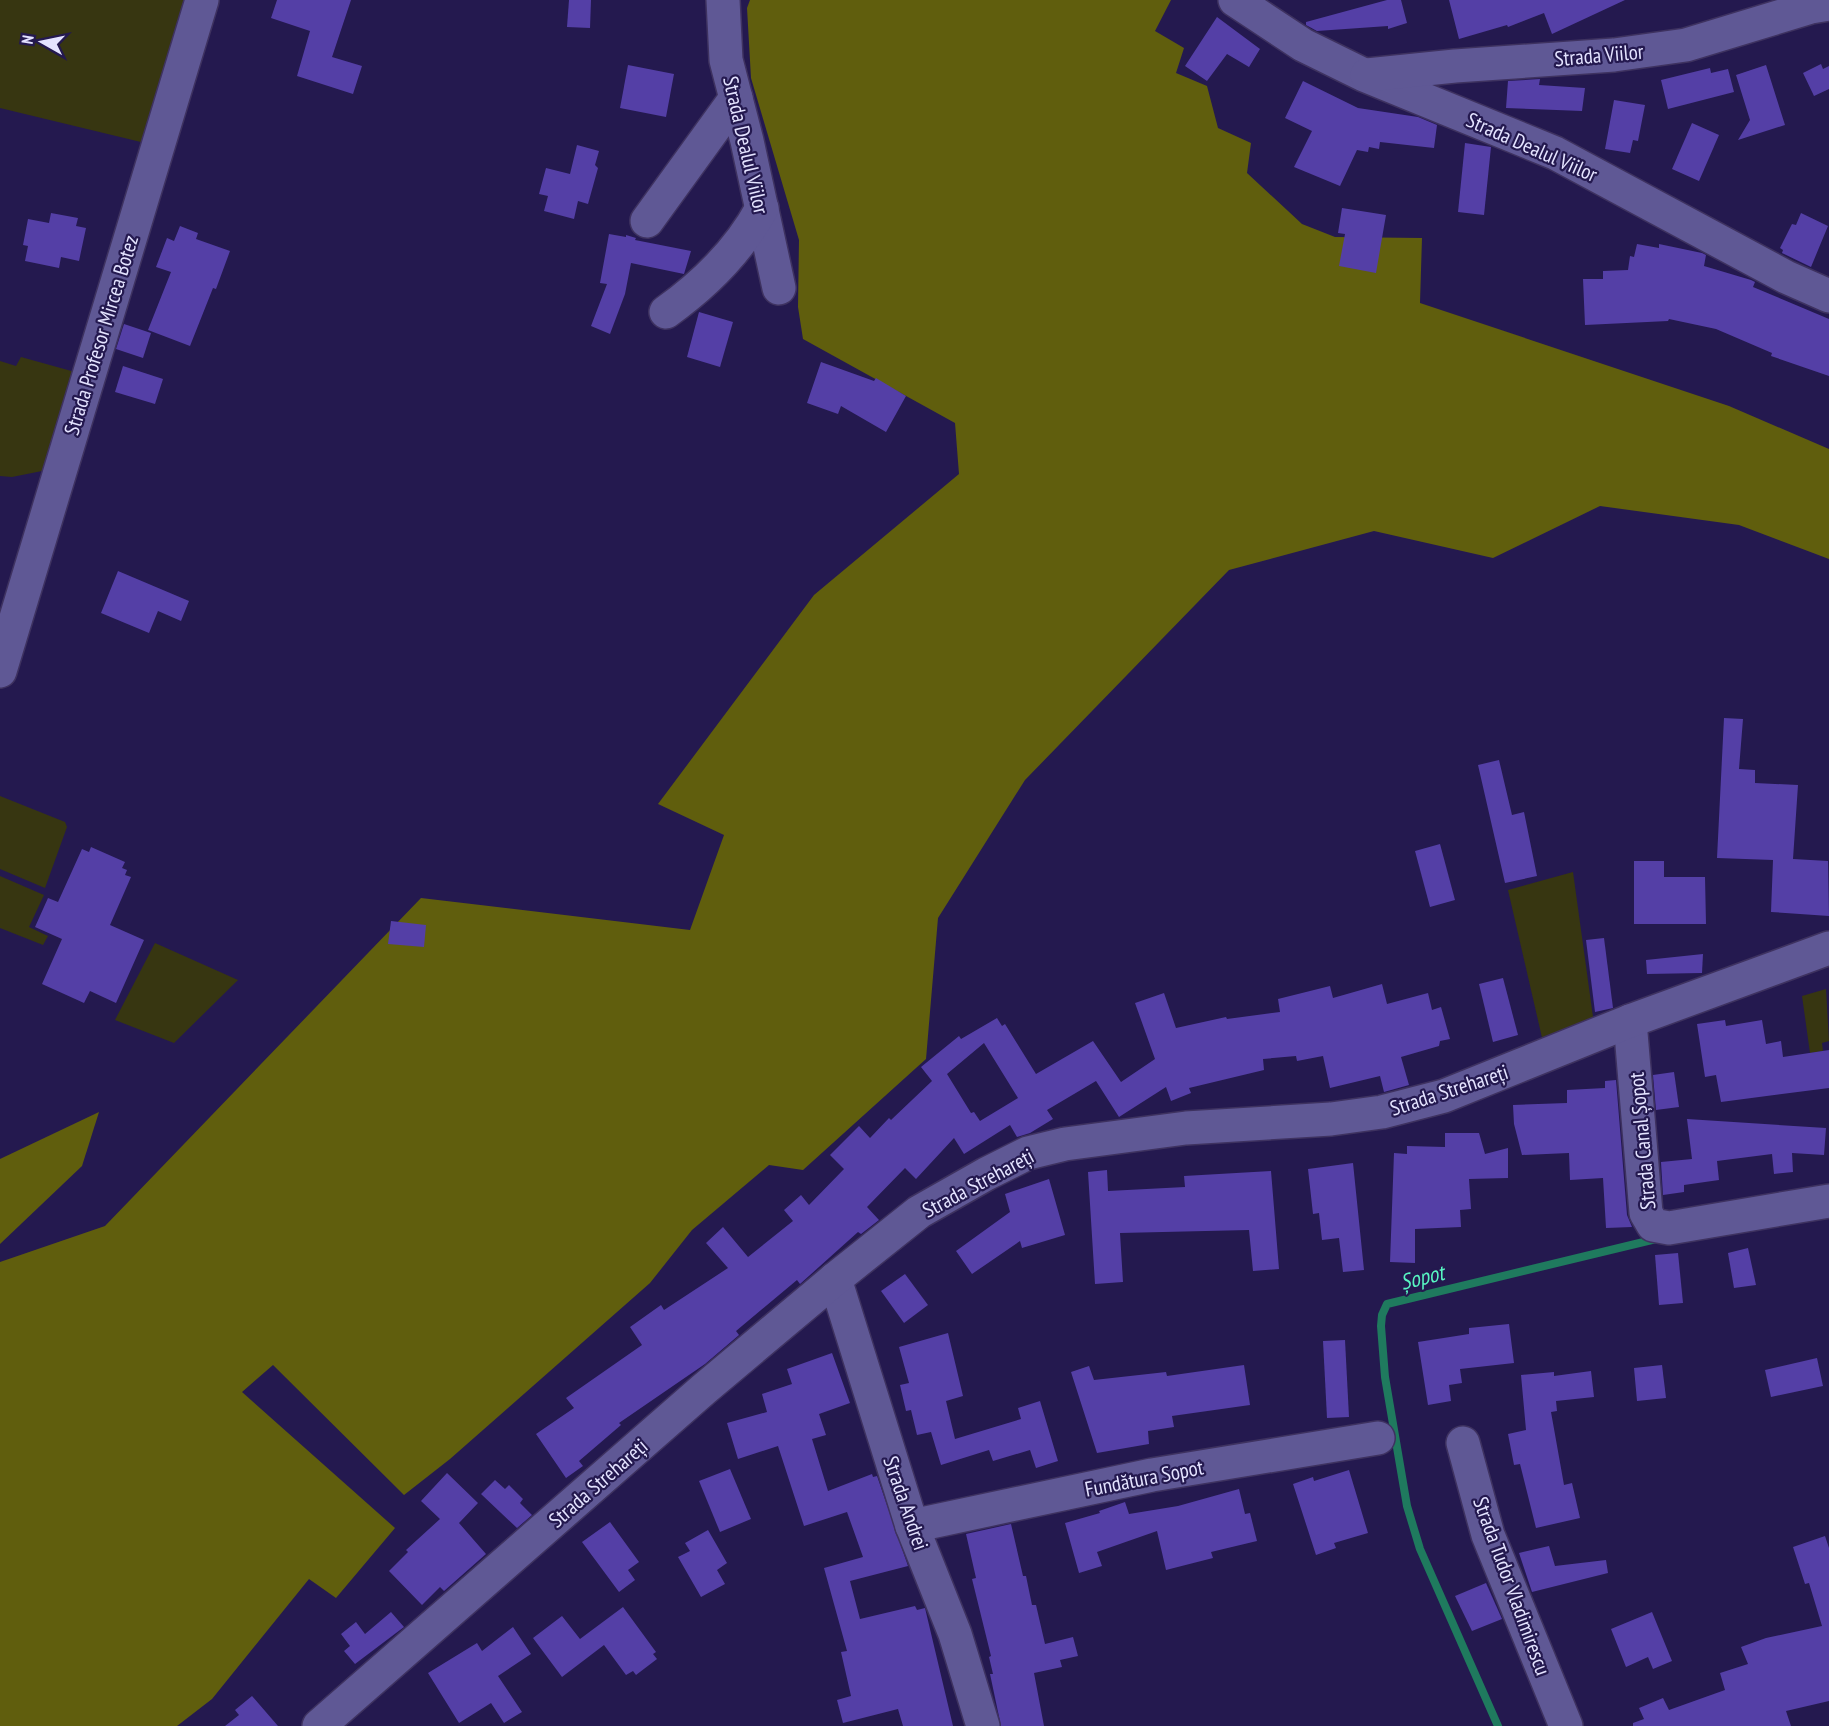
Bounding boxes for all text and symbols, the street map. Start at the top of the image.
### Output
north arrow [12,12,72,72]
text: N [17,34,38,45]
street label: Strada Viilor [1554,38,1645,72]
street label: Strada Dealul Viilor [717,74,775,217]
street label: Strada Dealul Viilor [1462,106,1602,188]
street label: Strada Profesor Mircea Botez [58,232,144,438]
street label: Strada Strehareți [1387,1058,1511,1122]
street label: Strada Canal Șopot [1623,1071,1661,1211]
street label: Strada Strehareți [918,1142,1038,1224]
water label: Șopot [1397,1257,1450,1296]
street label: Strada Strehareți [543,1433,653,1533]
street label: Strada Andrei [877,1452,935,1554]
street label: Fundătura Sopot [1083,1453,1206,1503]
street label: Strada Tudor Vladimirescu [1467,1493,1557,1679]

